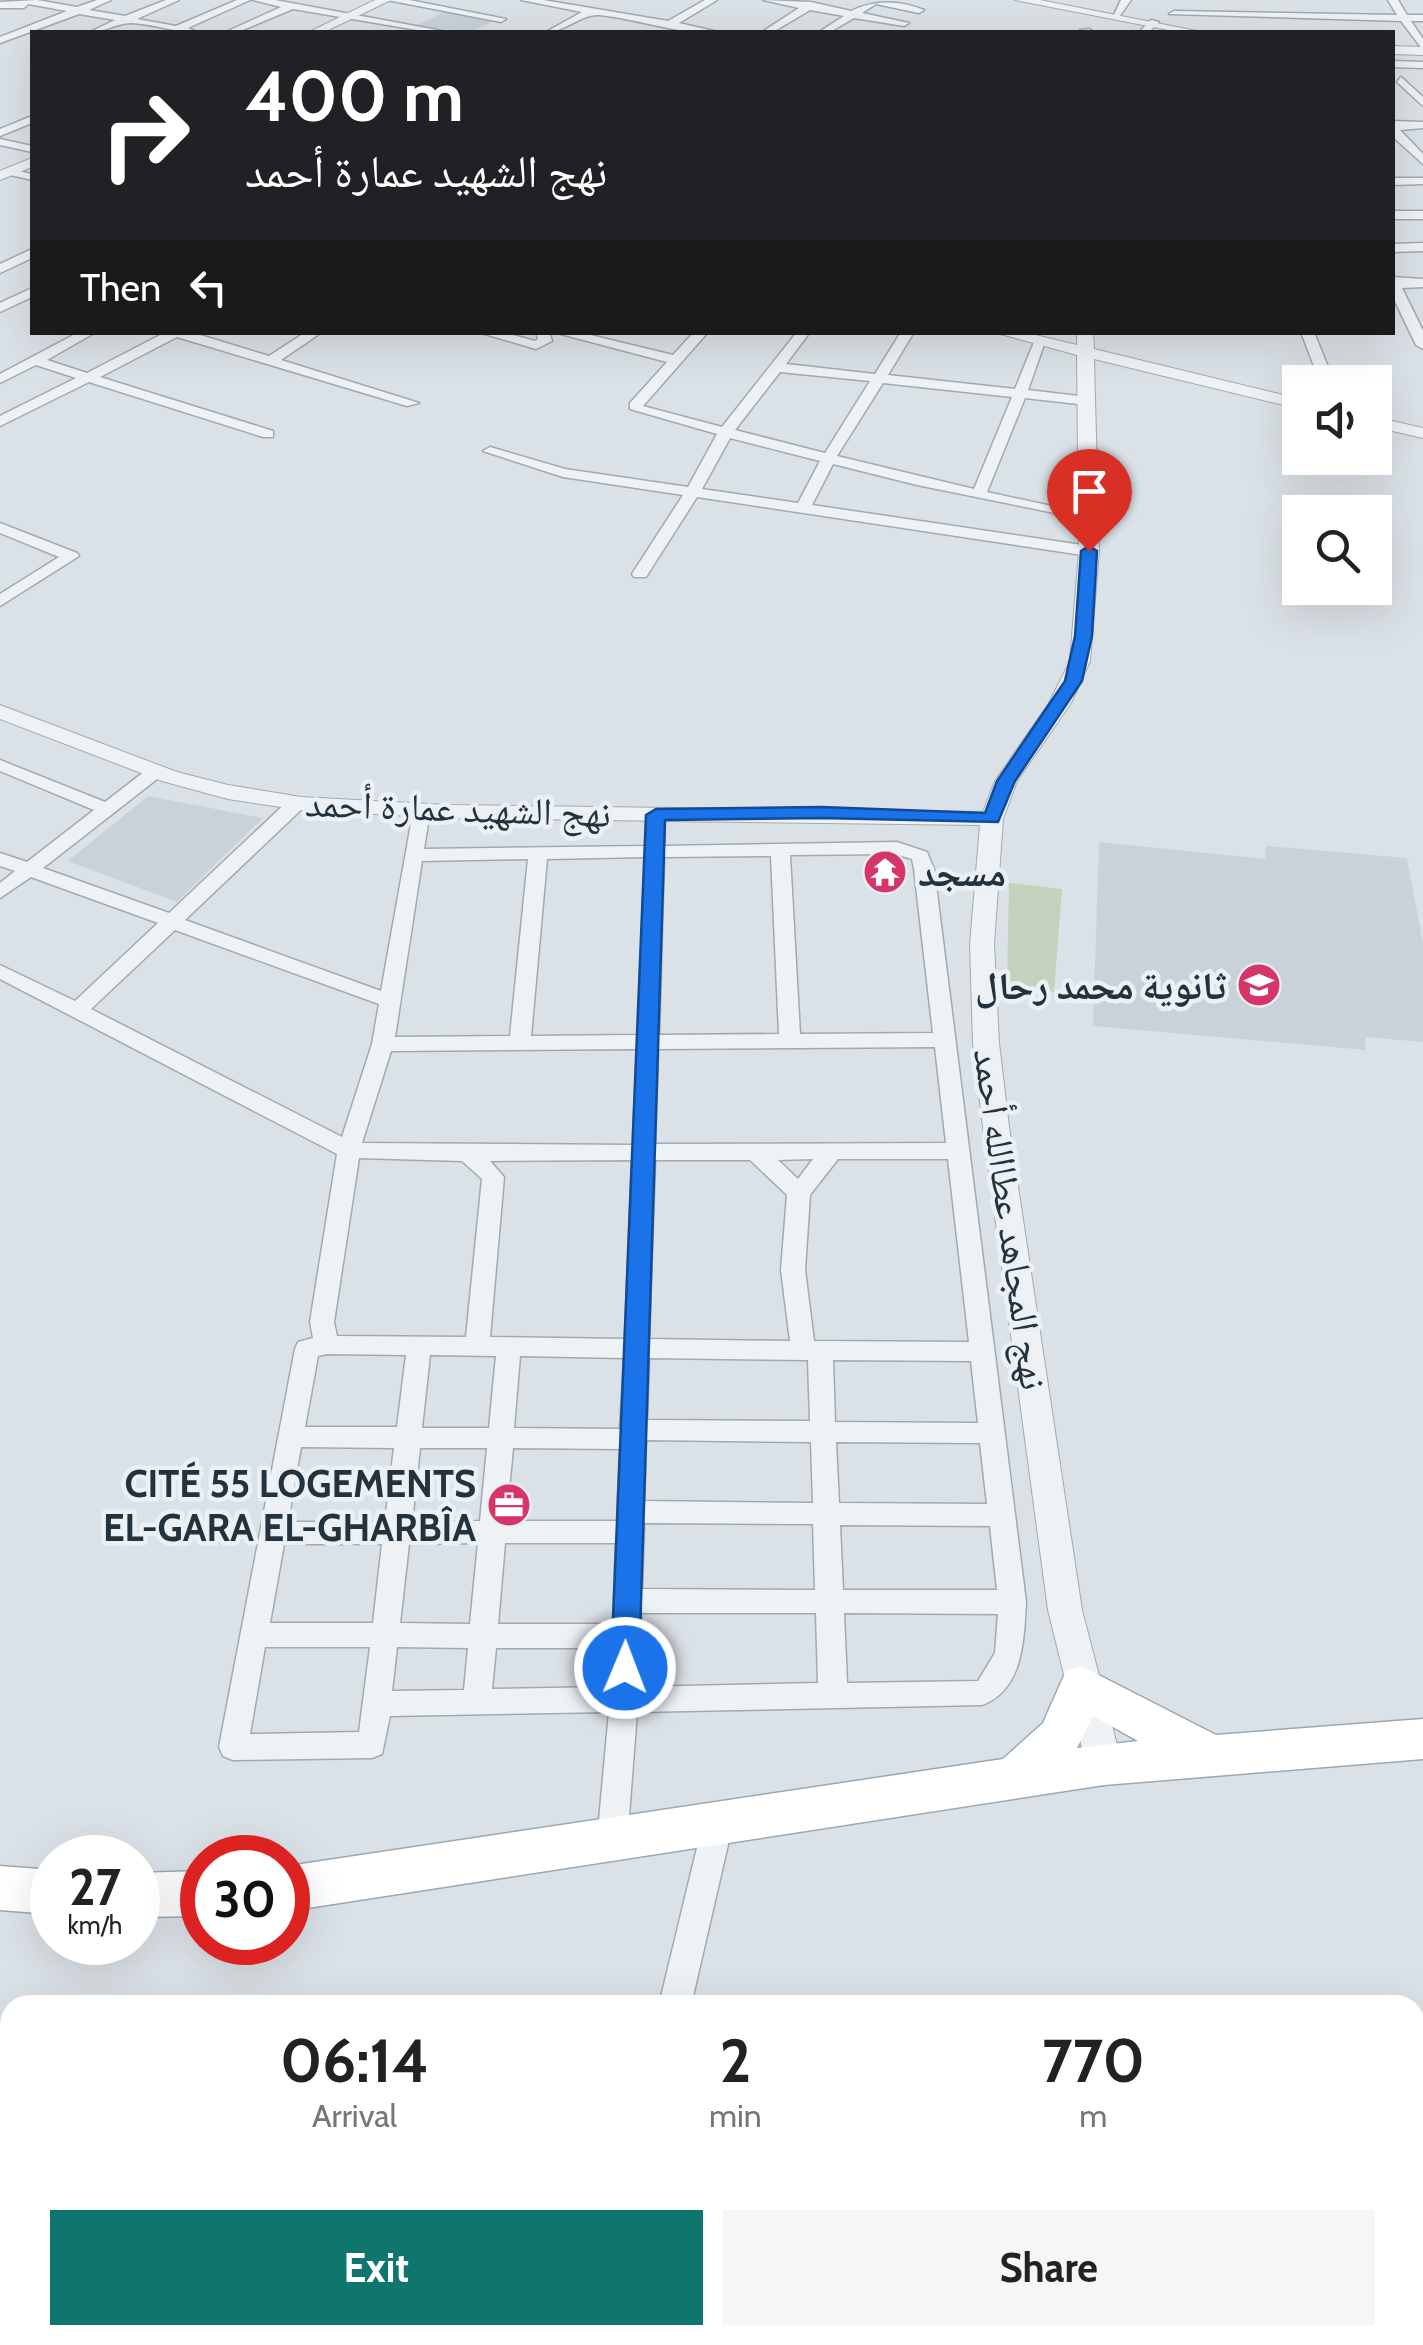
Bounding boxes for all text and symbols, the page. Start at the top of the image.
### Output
text: 400 m [245,53,464,139]
icon: right [80,70,210,200]
text: نهج الشهيد عمارة أحمد [245,144,607,198]
icon: left [181,260,236,315]
text: Then [80,264,161,311]
map controls [1282,365,1392,605]
button: sound [1282,365,1392,475]
pin [1047,449,1132,552]
icon: arrive [1062,464,1117,519]
button: search [1282,495,1392,605]
street label: نهج الشهيد عمارة أحمد [304,779,612,838]
temple icon: مسجد [862,849,908,895]
place label: مسجد [918,849,1006,896]
place label: ثانوية محمد رحال [975,962,1227,1009]
school or university icon: ثانوية محمد رحال [1236,962,1282,1008]
street label: نهج المجاهد عطاالله أحمد [963,1045,1058,1393]
place label: CITÉ 55 LOGEMENTS EL-GARA EL-GHARBÎA [103,1460,476,1551]
office icon: CITÉ 55 LOGEMENTS EL-GARA EL-GHARBÎA [486,1482,532,1528]
position arrow [573,1616,677,1720]
speed limit sign: 30 [180,1835,310,1965]
text: 27 [69,1857,121,1918]
text: km/h [68,1910,122,1940]
text: 06:14 [280,2024,429,2097]
text: 2 [720,2024,751,2097]
text: 770 [1042,2024,1145,2097]
text: Arrival [312,2096,397,2135]
text: min [709,2096,762,2135]
text: m [1079,2096,1107,2135]
button: Exit [50,2210,703,2325]
button: Share [723,2210,1375,2325]

